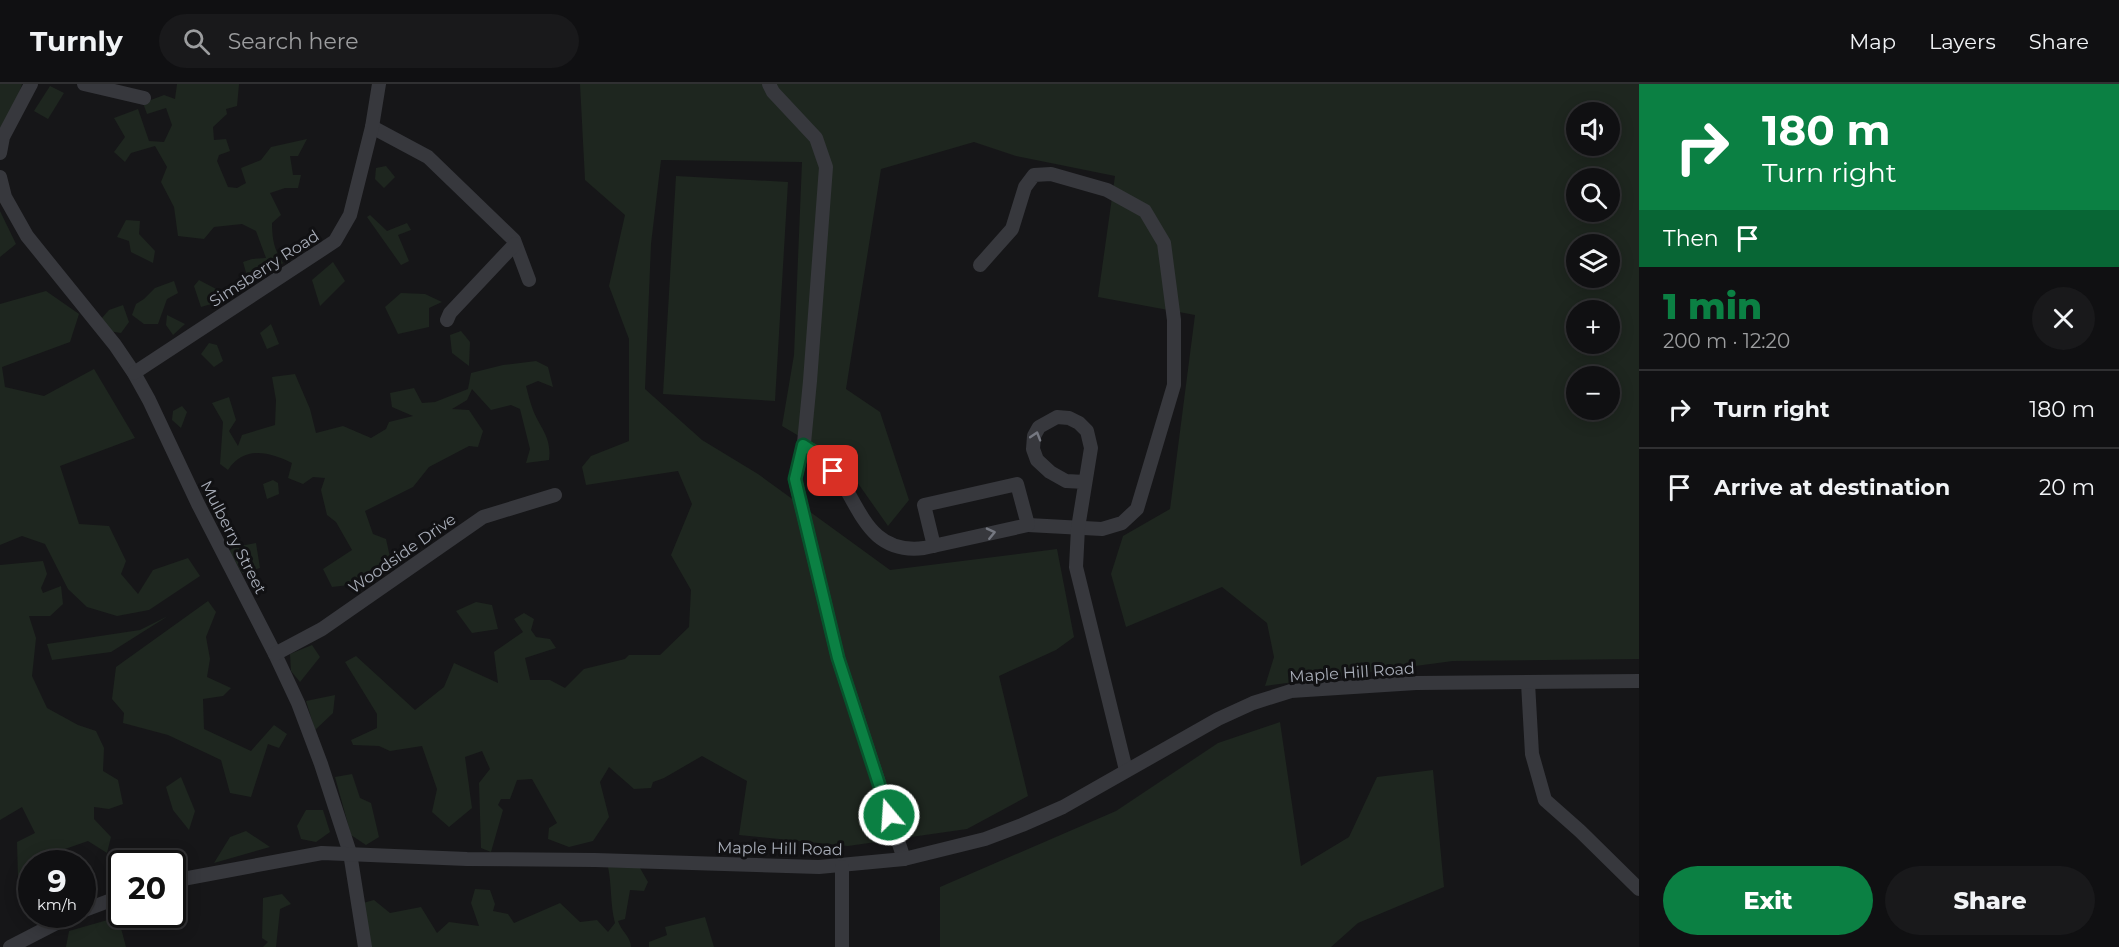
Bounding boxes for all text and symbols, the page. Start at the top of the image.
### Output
search box [159,14,579,68]
text: Turnly [30,24,123,58]
icon: search [180,25,213,58]
text: Search here [228,28,359,55]
text: Map [1849,29,1896,54]
text: Layers [1929,29,1996,54]
text: Share [2029,29,2089,54]
map controls [1566,102,1620,420]
button: sound [1566,102,1620,156]
text: 180 m [1762,104,1891,156]
icon: right [1663,108,1741,186]
text: Turn right [1762,156,1897,189]
button: search [1566,168,1620,222]
icon: arrive [1731,222,1764,255]
text: Then [1663,225,1719,252]
street label: Simsberry Road [206,226,323,311]
button: layers [1566,234,1620,288]
text: 1 min [1663,284,1762,328]
button: close [2032,287,2095,350]
button: + [1566,300,1620,354]
text: 200 m · 12:20 [1663,329,1790,353]
button: − [1566,366,1620,420]
icon: right [1663,393,1696,426]
text: Turn right [1714,396,1829,423]
text: 180 m [2029,396,2095,423]
one-way arrow [1029,432,1041,442]
pin [807,445,858,496]
icon: arrive [816,454,849,487]
icon: arrive [1663,471,1696,504]
text: Arrive at destination [1714,474,1950,501]
text: 20 m [2039,474,2095,501]
street label: Mulberry Street [197,477,271,598]
street label: Woodside Drive [345,509,460,597]
one-way arrow [986,527,996,540]
street label: Maple Hill Road [1289,659,1415,686]
position arrow [857,783,921,847]
street label: Maple Hill Road [717,838,843,859]
speed limit sign: 20 [108,850,186,928]
text: 9 [47,863,67,900]
button: Exit [1663,866,1873,935]
button: Share [1885,866,2095,935]
text: km/h [37,895,77,914]

